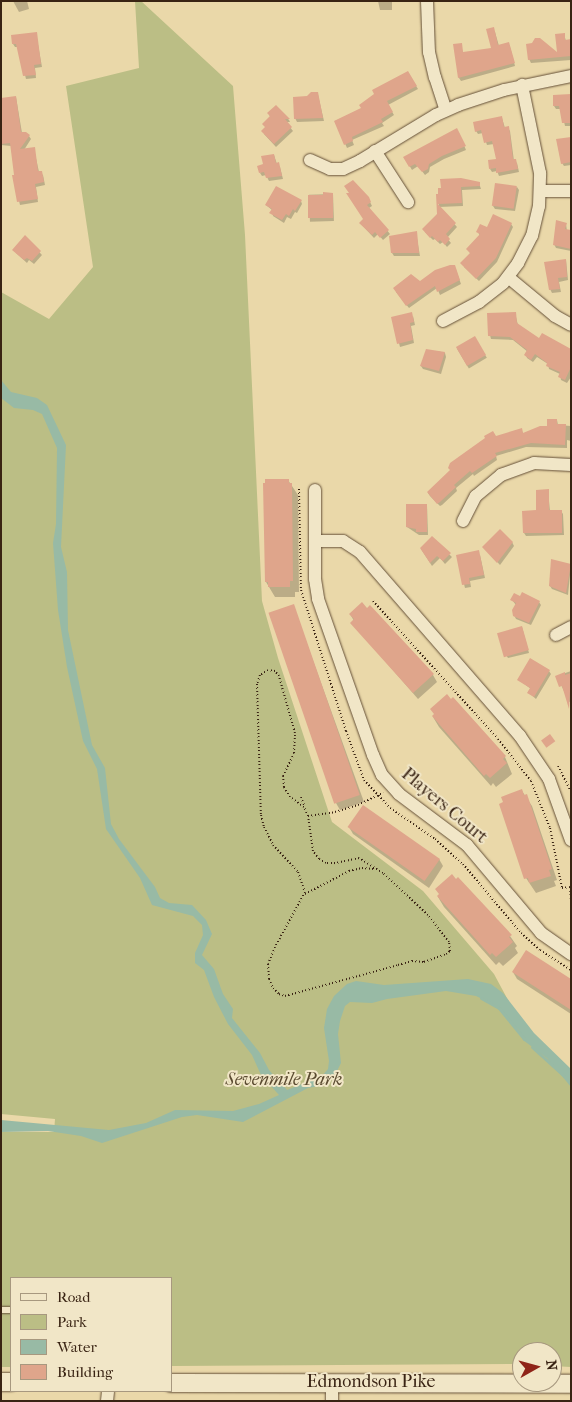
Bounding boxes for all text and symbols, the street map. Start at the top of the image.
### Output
street label: Players Court [397,764,491,848]
park label: Sevenmile Park [226,1069,342,1091]
legend [10,1277,172,1392]
text: Road [57,1288,90,1306]
text: Park [57,1313,87,1331]
text: Water [57,1338,97,1356]
north arrow [512,1342,562,1392]
text: N [542,1359,560,1372]
text: Building [57,1363,113,1381]
street label: Edmondson Pike [307,1371,435,1393]

